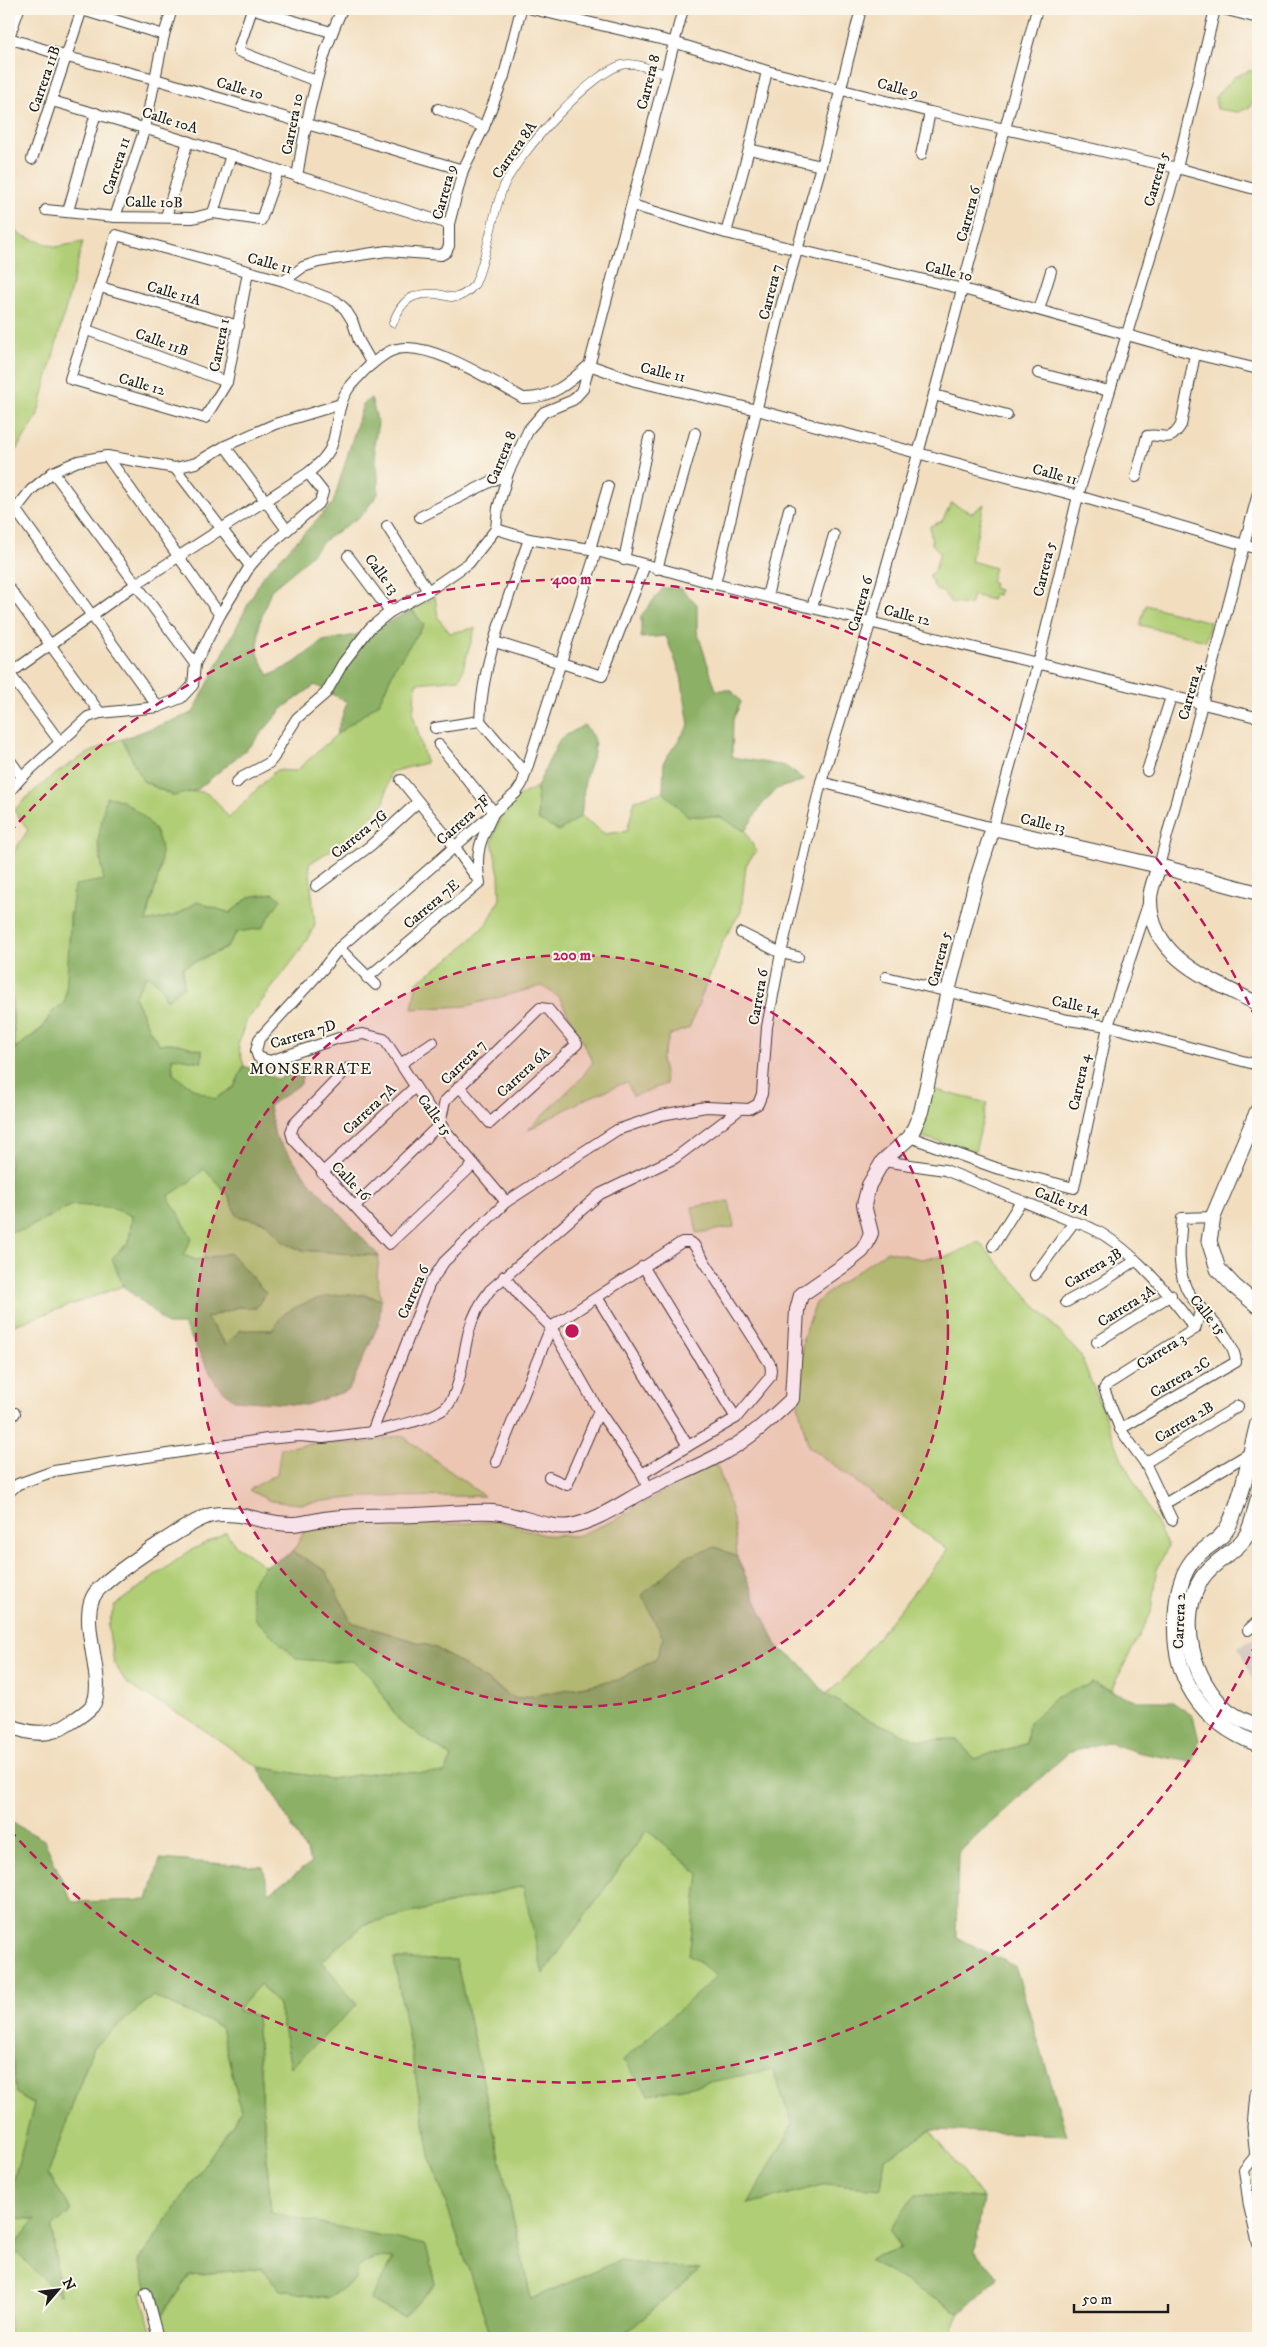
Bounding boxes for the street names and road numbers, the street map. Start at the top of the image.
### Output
street label: Carrera 11B [24,43,65,115]
street label: Carrera 8 [632,52,665,112]
street label: Calle 10 [214,73,266,104]
street label: Calle 9 [875,74,921,103]
street label: Carrera 10 [277,92,308,157]
street label: Calle 10A [139,103,201,138]
street label: Carrera 8A [488,117,541,183]
street label: Carrera 11 [98,135,135,198]
street label: Carrera 5 [1140,149,1174,209]
street label: Carrera 9 [428,162,461,222]
street label: Carrera 6 [952,183,985,244]
street label: Calle 10B [125,192,183,213]
street label: Calle 11 [245,248,294,279]
street label: Calle 10 [923,257,975,286]
street label: Carrera 7 [754,262,787,322]
street label: Calle 11A [145,277,203,310]
street label: Carrera 1 [205,317,234,374]
street label: Calle 11B [133,324,191,361]
street label: Calle 11 [638,358,687,387]
street label: Calle 12 [116,369,168,400]
street label: Carrera 8 [482,428,521,488]
street label: Calle 11 [1030,459,1079,490]
street label: Carrera 5 [1029,539,1060,599]
street label: Calle 13 [360,550,403,598]
street label: Carrera 6 [844,573,878,634]
street label: Calle 12 [881,601,933,631]
street label: Carrera 4 [1174,662,1207,722]
street label: Carrera 7F [432,791,494,850]
street label: Carrera 7G [327,806,392,863]
street label: Calle 13 [1018,809,1067,838]
street label: Carrera 7E [399,875,464,933]
street label: Carrera 5 [923,929,956,989]
street label: Carrera 6 [744,966,773,1027]
street label: Calle 14 [1050,992,1102,1020]
street label: Carrera 7D [268,1015,338,1053]
street label: Carrera 7 [437,1035,490,1089]
street label: Carrera 6A [493,1043,554,1102]
street label: Carrera 4 [1064,1052,1095,1112]
street label: Carrera 7A [339,1079,400,1139]
street label: Calle 15 [413,1090,457,1141]
street label: Calle 16 [327,1157,375,1206]
street label: Calle 15A [1032,1182,1092,1221]
street label: Carrera 3B [1061,1244,1126,1293]
street label: Carrera 6 [393,1261,434,1322]
street label: Carrera 3A [1094,1281,1159,1331]
street label: Calle 15 [1185,1291,1230,1340]
street label: Carrera 3 [1133,1329,1189,1374]
street label: Carrera 2C [1147,1353,1214,1402]
street label: Carrera 2B [1151,1397,1217,1448]
street label: Carrera 2 [1169,1592,1190,1649]

